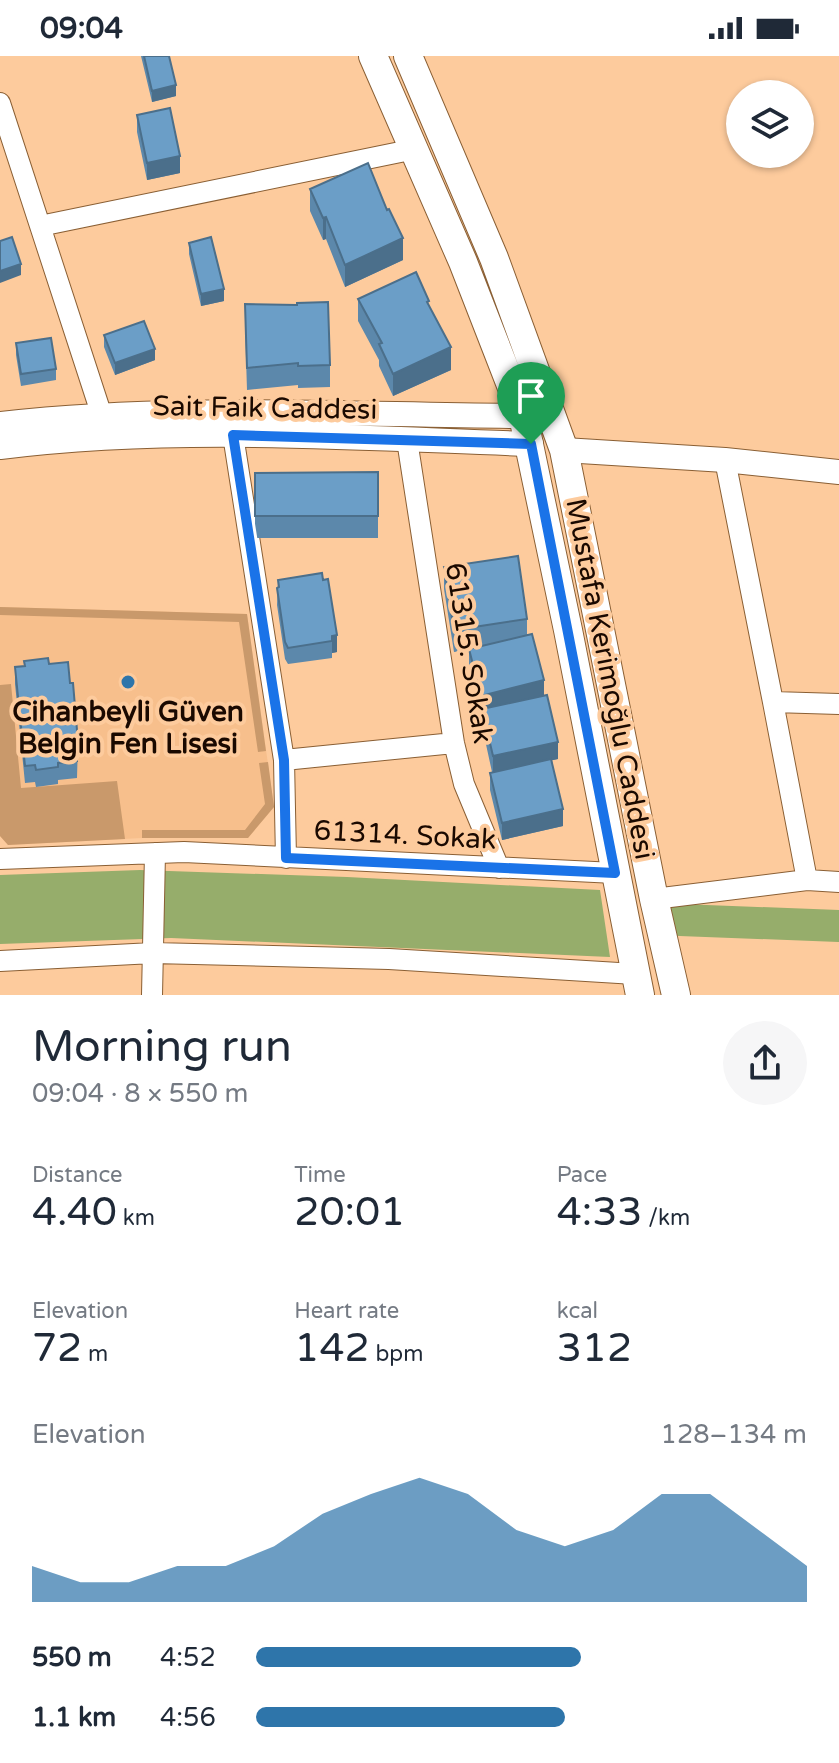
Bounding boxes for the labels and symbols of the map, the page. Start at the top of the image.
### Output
pin [497,362,565,444]
street label: Sait Faik Caddesi [152,389,378,427]
street label: Mustafa Kerimoğlu Caddesi [558,496,662,862]
street label: 61315. Sokak [438,560,500,746]
marker: Cihanbeyli Güven Belgin Fen Lisesi [119,673,137,691]
place label: Cihanbeyli Güven Belgin Fen Lisesi [12,695,244,761]
street label: 61314. Sokak [313,813,497,857]

